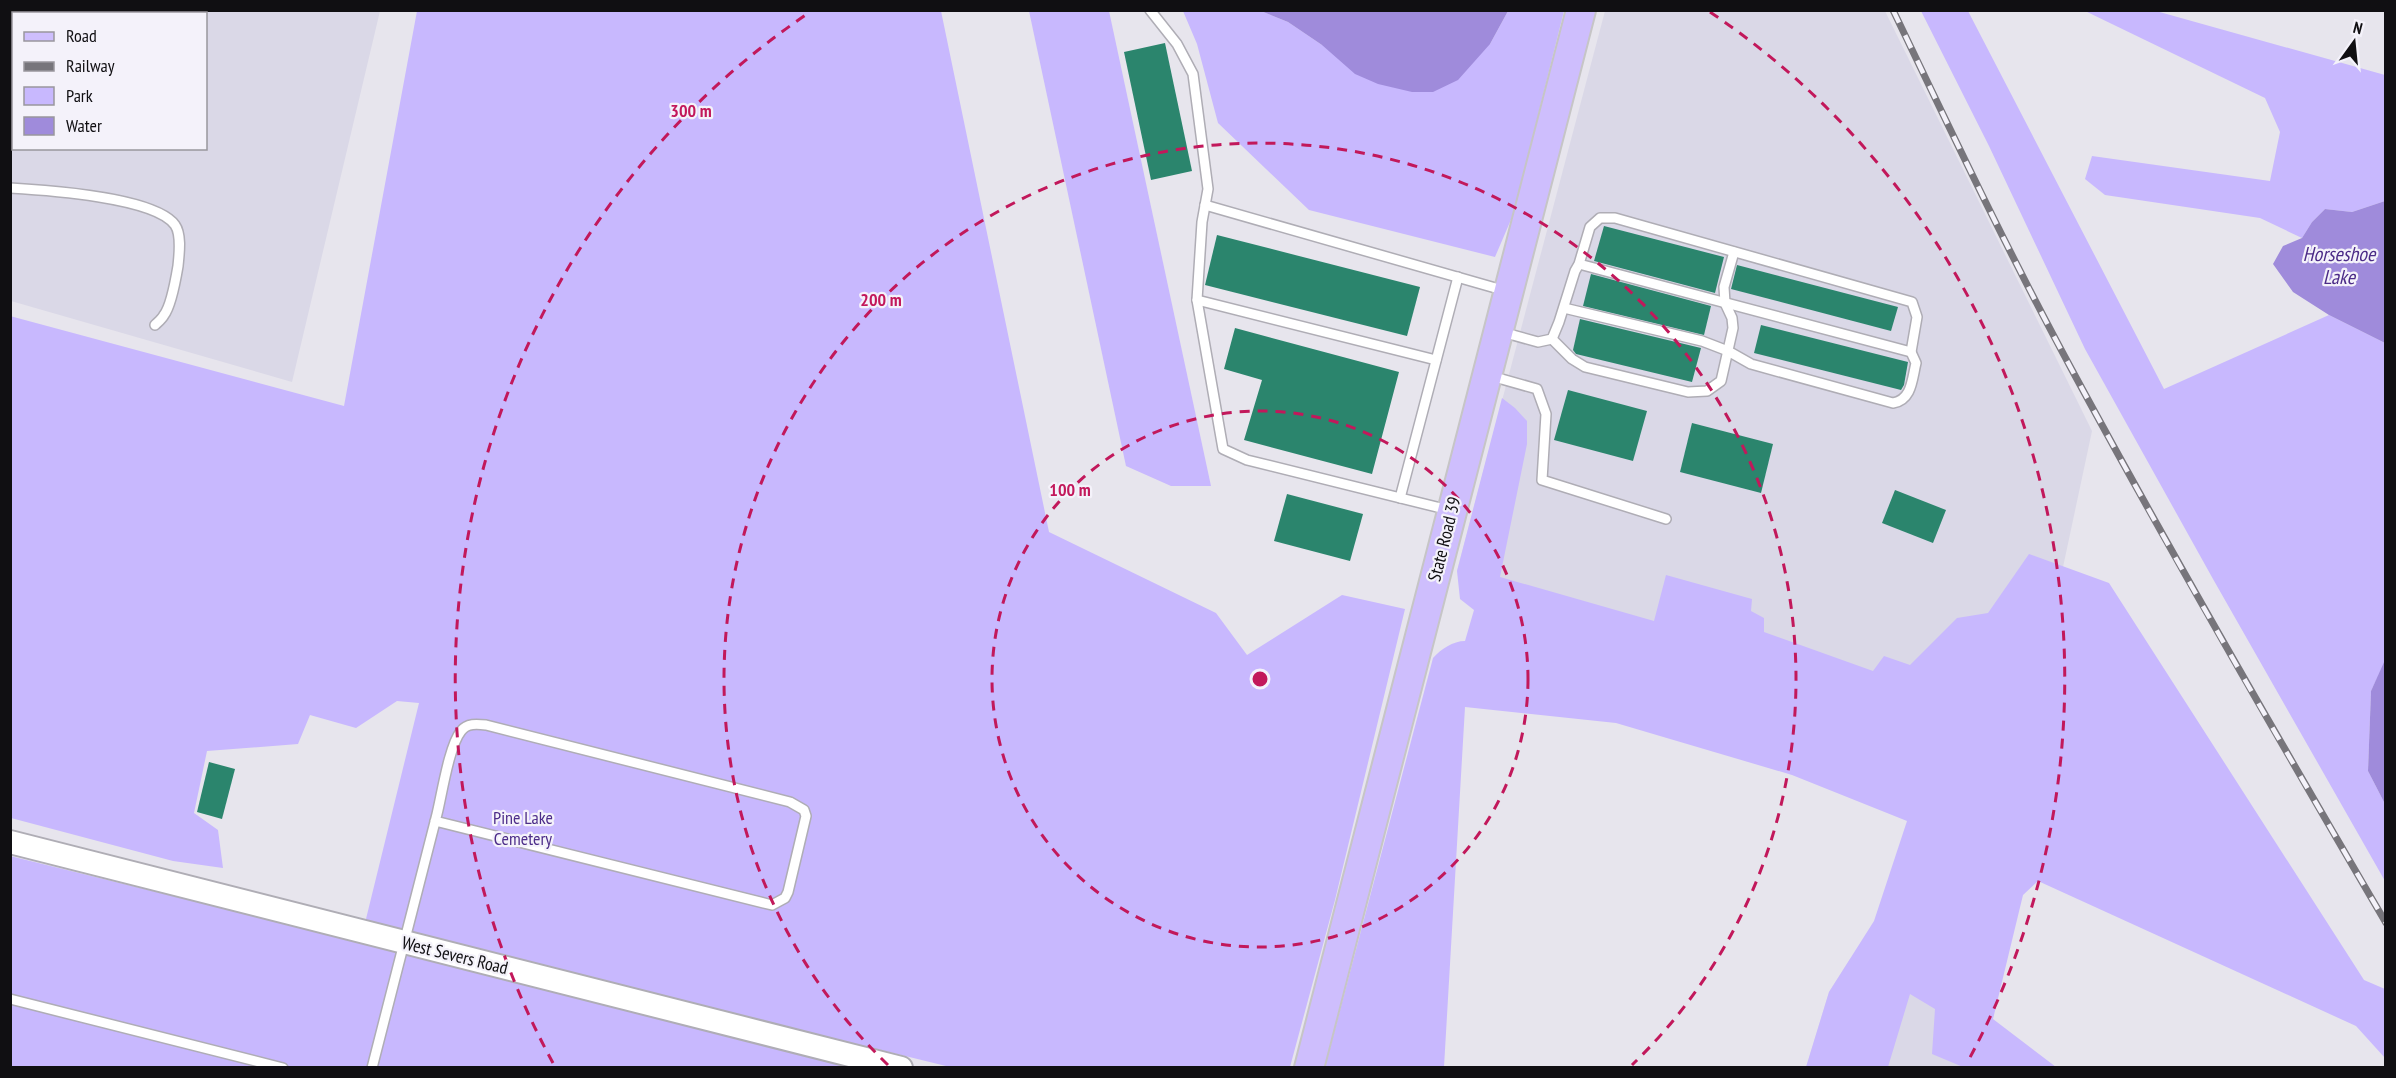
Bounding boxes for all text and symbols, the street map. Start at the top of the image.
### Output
legend [12,12,207,150]
north arrow [2324,12,2384,72]
text: N [2351,17,2365,38]
text: Road [66,24,97,47]
text: Railway [66,54,115,77]
text: Park [66,84,93,107]
text: 300 m [670,99,712,122]
text: Water [66,114,102,137]
water label: Horseshoe Lake [2303,241,2377,290]
text: 200 m [860,288,902,311]
text: 100 m [1049,478,1091,501]
street label: State Road 39 [1422,494,1466,584]
centre of rings [1250,669,1270,689]
park label: Pine Lake Cemetery [493,806,553,850]
street label: West Severs Road [400,931,510,979]

